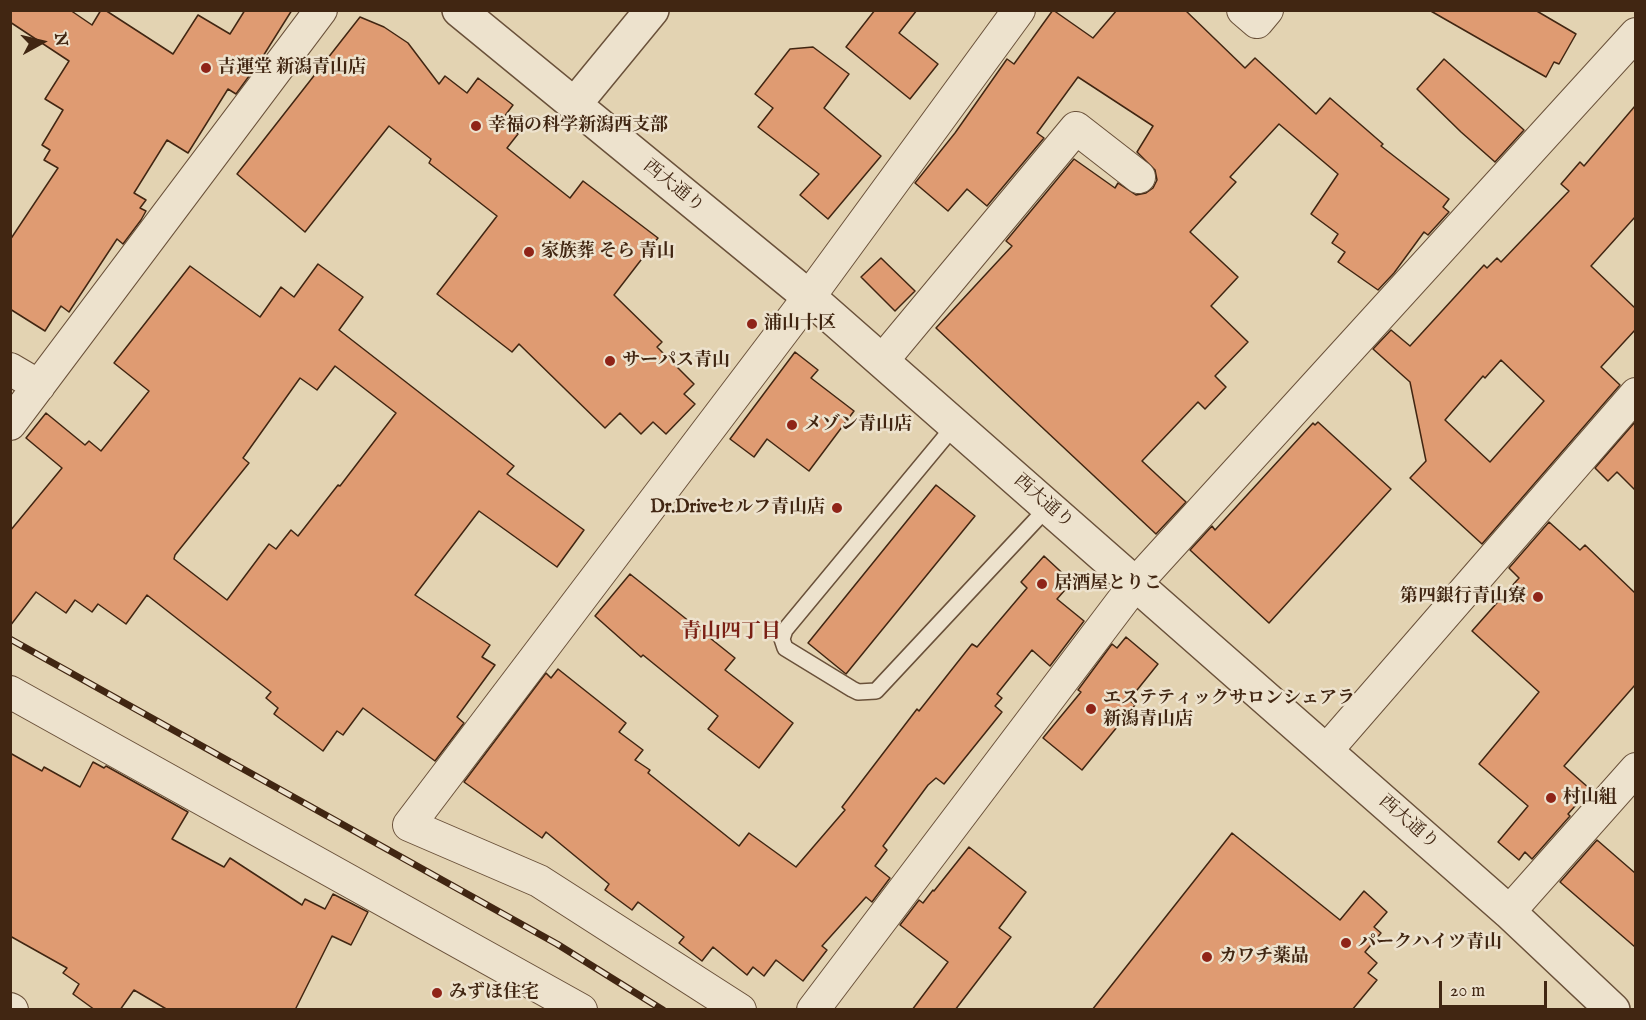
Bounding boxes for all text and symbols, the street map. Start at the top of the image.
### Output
north arrow [12,12,72,72]
text: N [49,31,71,48]
place label: 吉運堂 新潟青山店 [218,57,366,79]
marker: 吉運堂 新潟青山店 [199,61,213,75]
place label: 幸福の科学新潟西支部 [488,115,668,137]
marker: 幸福の科学新潟西支部 [469,119,483,133]
street label: 西大通り [638,156,708,218]
place label: 家族葬 そら 青山 [541,241,675,263]
marker: 家族葬 そら 青山 [522,245,536,259]
place label: 浦山十区 [764,313,836,335]
marker: 浦山十区 [745,317,759,331]
place label: サーパス青山 [622,350,730,372]
marker: サーパス青山 [603,354,617,368]
place label: メゾン青山店 [804,414,912,436]
marker: メゾン青山店 [785,418,799,432]
street label: 西大通り [1009,470,1077,534]
place label: Dr.Driveセルフ青山店 [650,497,825,519]
marker: Dr.Driveセルフ青山店 [830,501,844,515]
place label: 居酒屋とりこ [1054,573,1162,595]
marker: 居酒屋とりこ [1035,577,1049,591]
place label: 第四銀行青山寮 [1400,586,1526,608]
marker: 第四銀行青山寮 [1531,590,1545,604]
district label: 青山四丁目 [681,621,781,645]
place label: エステティックサロンシェアラ 新潟青山店 [1103,688,1355,730]
marker: エステティックサロンシェアラ 新潟青山店 [1084,702,1098,716]
place label: 村山組 [1563,787,1617,809]
street label: 西大通り [1374,791,1442,855]
marker: 村山組 [1544,791,1558,805]
place label: パークハイツ青山 [1358,932,1502,954]
marker: パークハイツ青山 [1339,936,1353,950]
place label: カワチ薬品 [1219,946,1309,968]
marker: カワチ薬品 [1200,950,1214,964]
scale bar [1442,969,1550,1007]
text: 20 m [1450,980,1485,1003]
place label: みずほ住宅 [449,982,539,1004]
marker: みずほ住宅 [430,986,444,1000]

